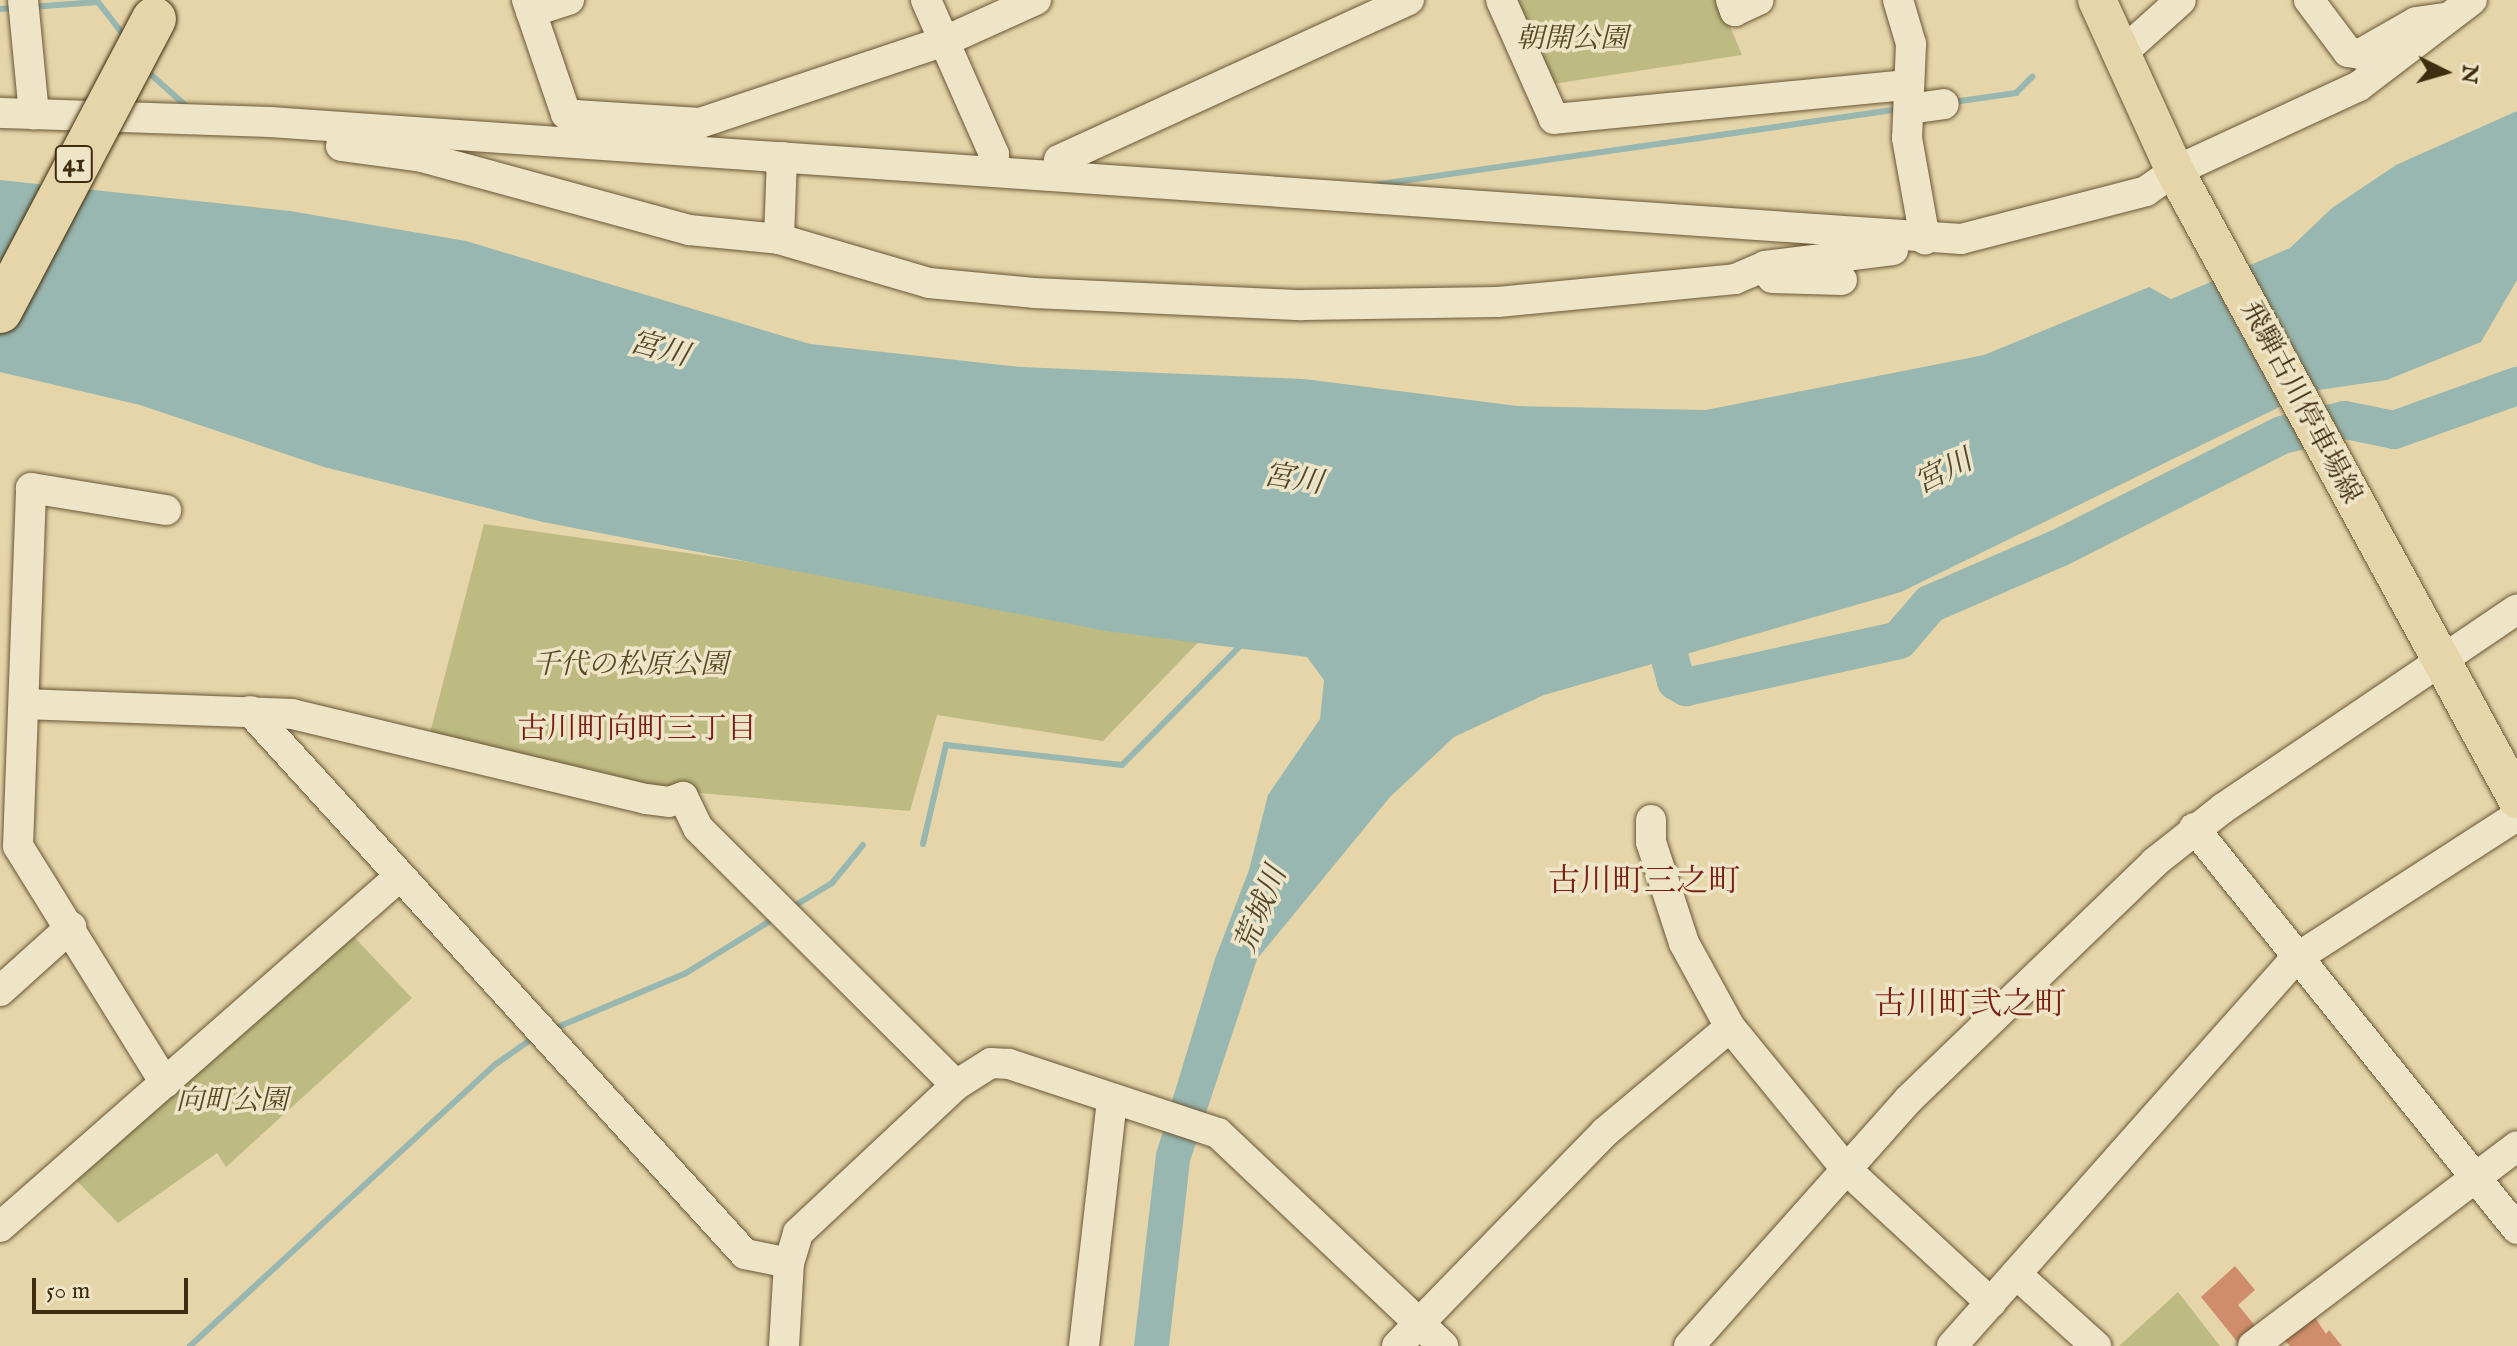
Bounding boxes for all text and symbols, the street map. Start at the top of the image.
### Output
park label: 朝開公園 [1516,23,1628,57]
north arrow [2405,32,2485,112]
text: N [2454,63,2484,85]
road number: 41 [54,142,94,186]
street label: 飛騨古川停車場線 [2233,296,2367,510]
water label: 宮川 [625,325,693,375]
water label: 宮川 [1909,443,1979,503]
water label: 宮川 [1261,458,1325,502]
park label: 千代の松原公園 [532,649,728,683]
district label: 古川町向町三丁目 [517,712,757,748]
water label: 荒城川 [1228,862,1296,958]
district label: 古川町三之町 [1548,864,1740,902]
district label: 古川町弐之町 [1874,987,2066,1025]
park label: 向町公園 [176,1085,288,1119]
scale bar [36,1262,192,1312]
text: 50 m [46,1276,90,1307]

